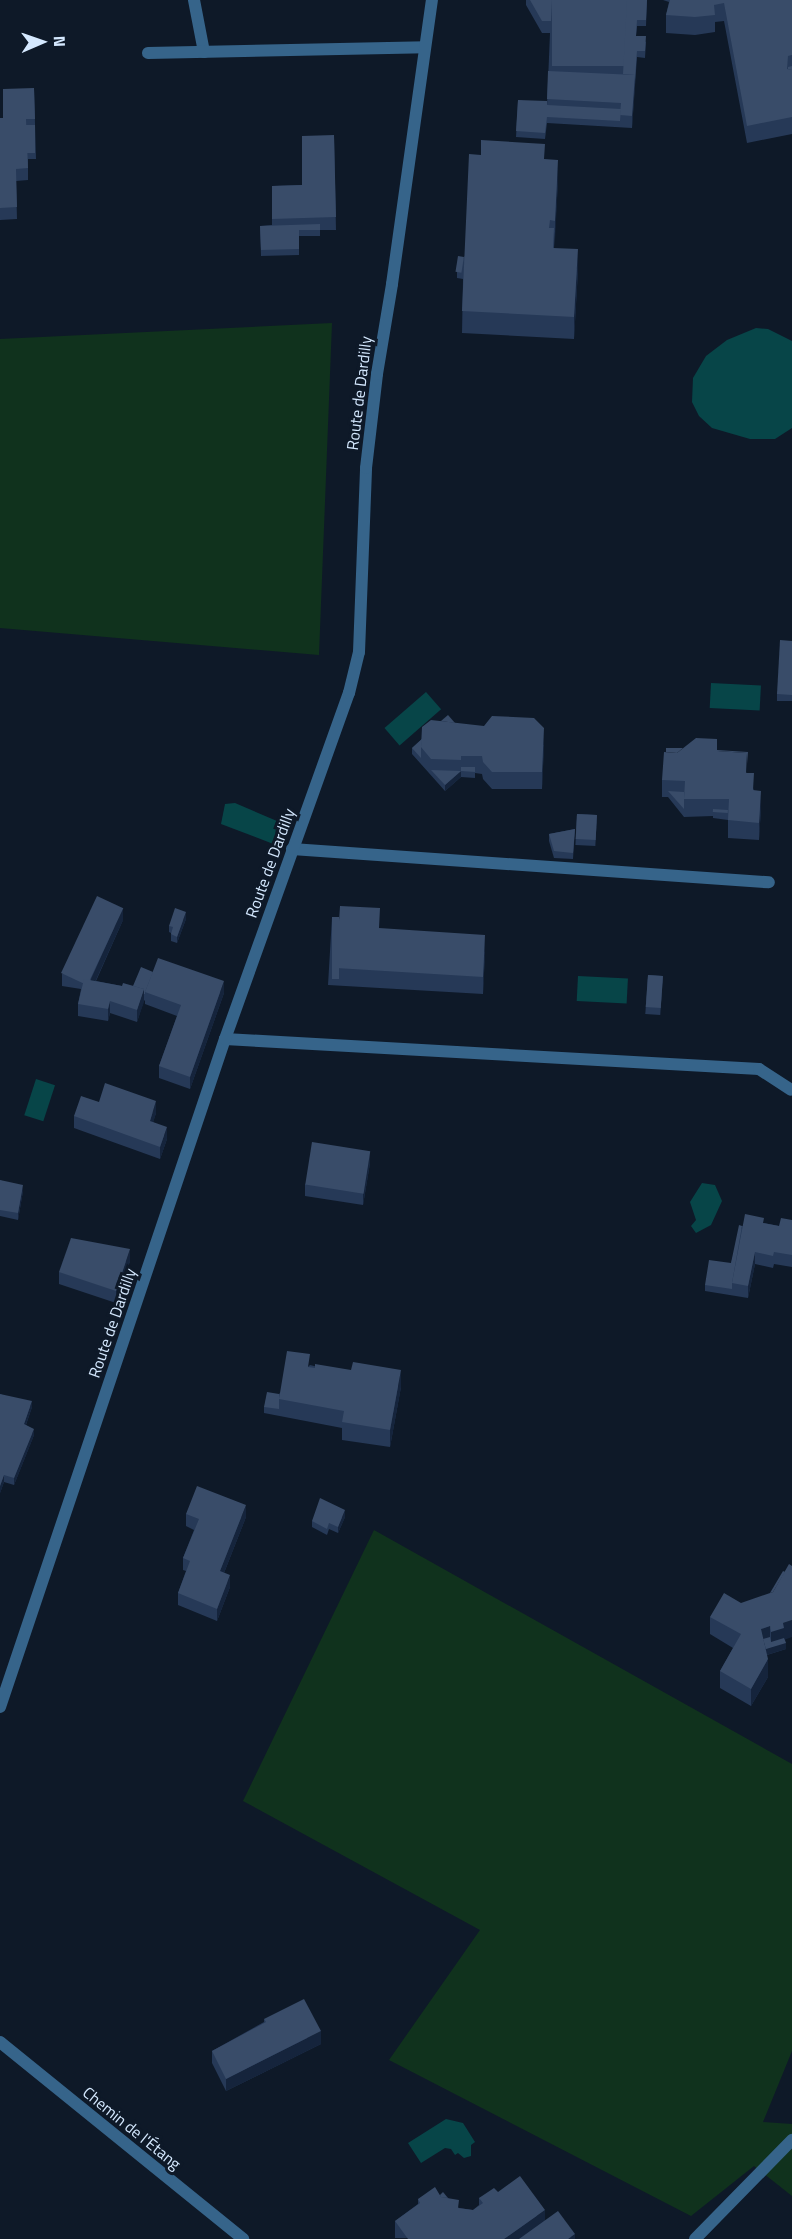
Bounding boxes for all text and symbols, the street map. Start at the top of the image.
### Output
north arrow [12,12,72,72]
text: N [48,35,72,47]
street label: Route de Dardilly [342,335,376,451]
street label: Route de Dardilly [241,806,299,920]
street label: Route de Dardilly [84,1266,140,1380]
street label: Chemin de l'Étang [79,2083,185,2173]

